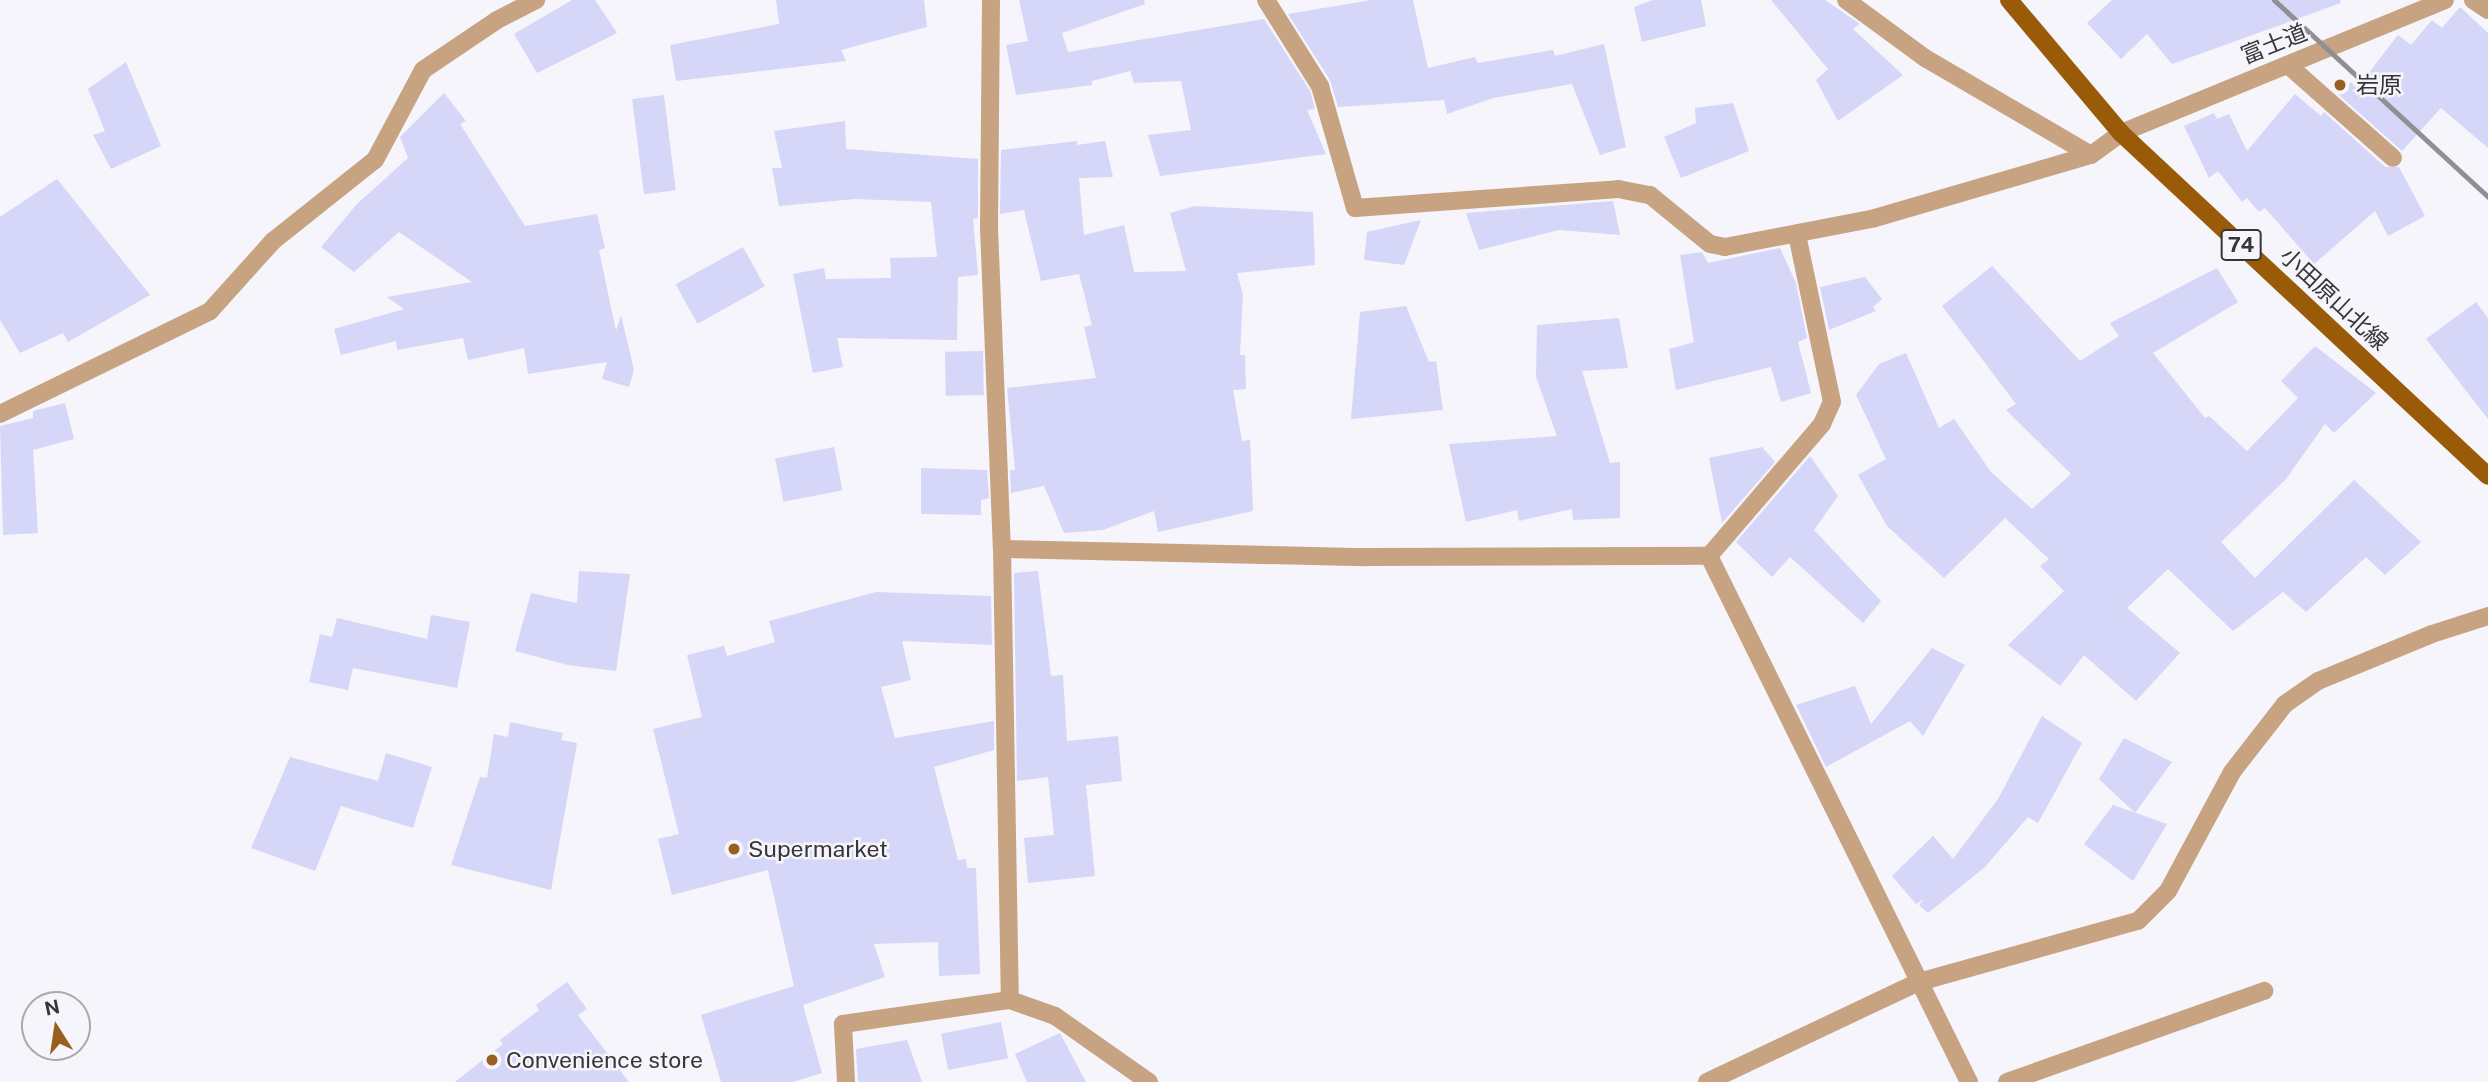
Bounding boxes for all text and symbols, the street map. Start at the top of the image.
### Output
street label: 富士道 [2237,18,2311,70]
place label: 岩原 [2356,71,2402,99]
marker: 岩原 [2330,75,2350,95]
road number: 74 [2220,228,2262,262]
street label: 小田原山北線 [2274,242,2394,356]
place label: Supermarket [748,835,888,863]
marker: Supermarket [726,841,742,857]
north arrow [21,991,91,1061]
text: N [42,995,62,1020]
place label: Convenience store [506,1046,703,1074]
marker: Convenience store [484,1052,500,1068]

